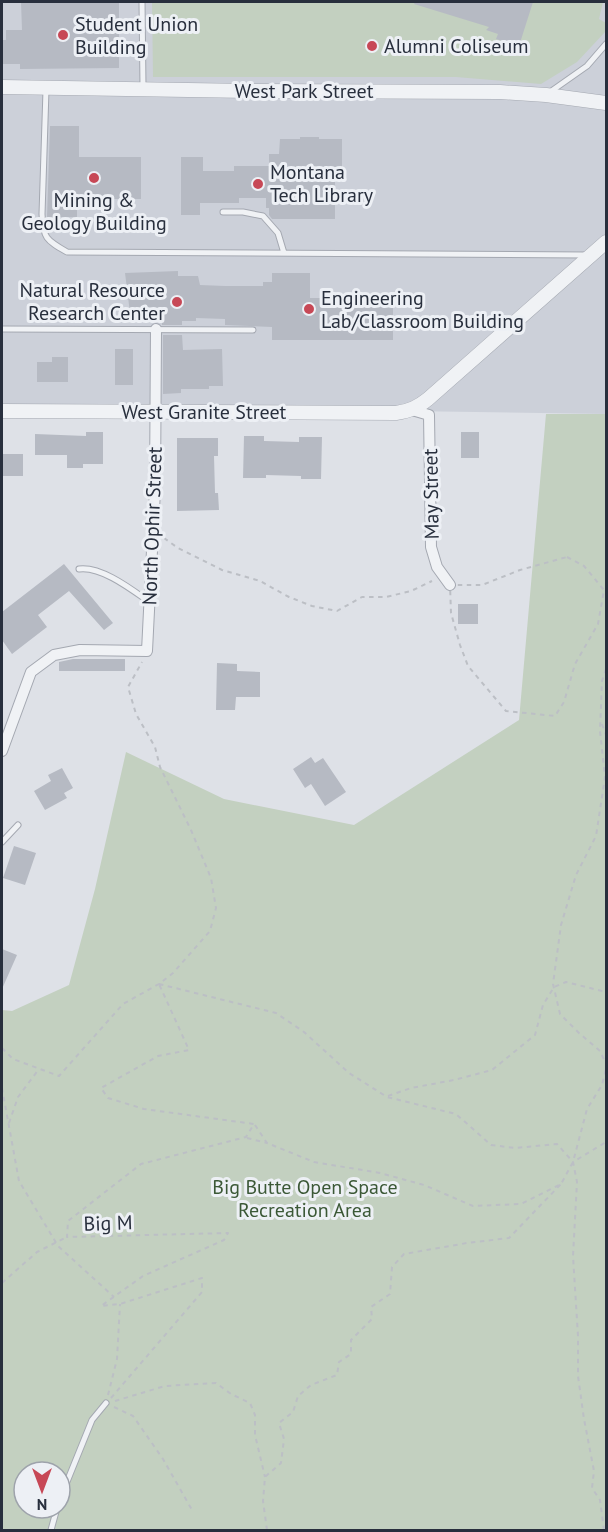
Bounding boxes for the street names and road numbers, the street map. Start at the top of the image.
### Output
street label: West Park Street [234,78,374,104]
street label: West Granite Street [122,399,287,425]
street label: North Ophir Street [136,446,168,606]
street label: May Street [417,448,445,540]
street label: Big M [83,1209,133,1237]

